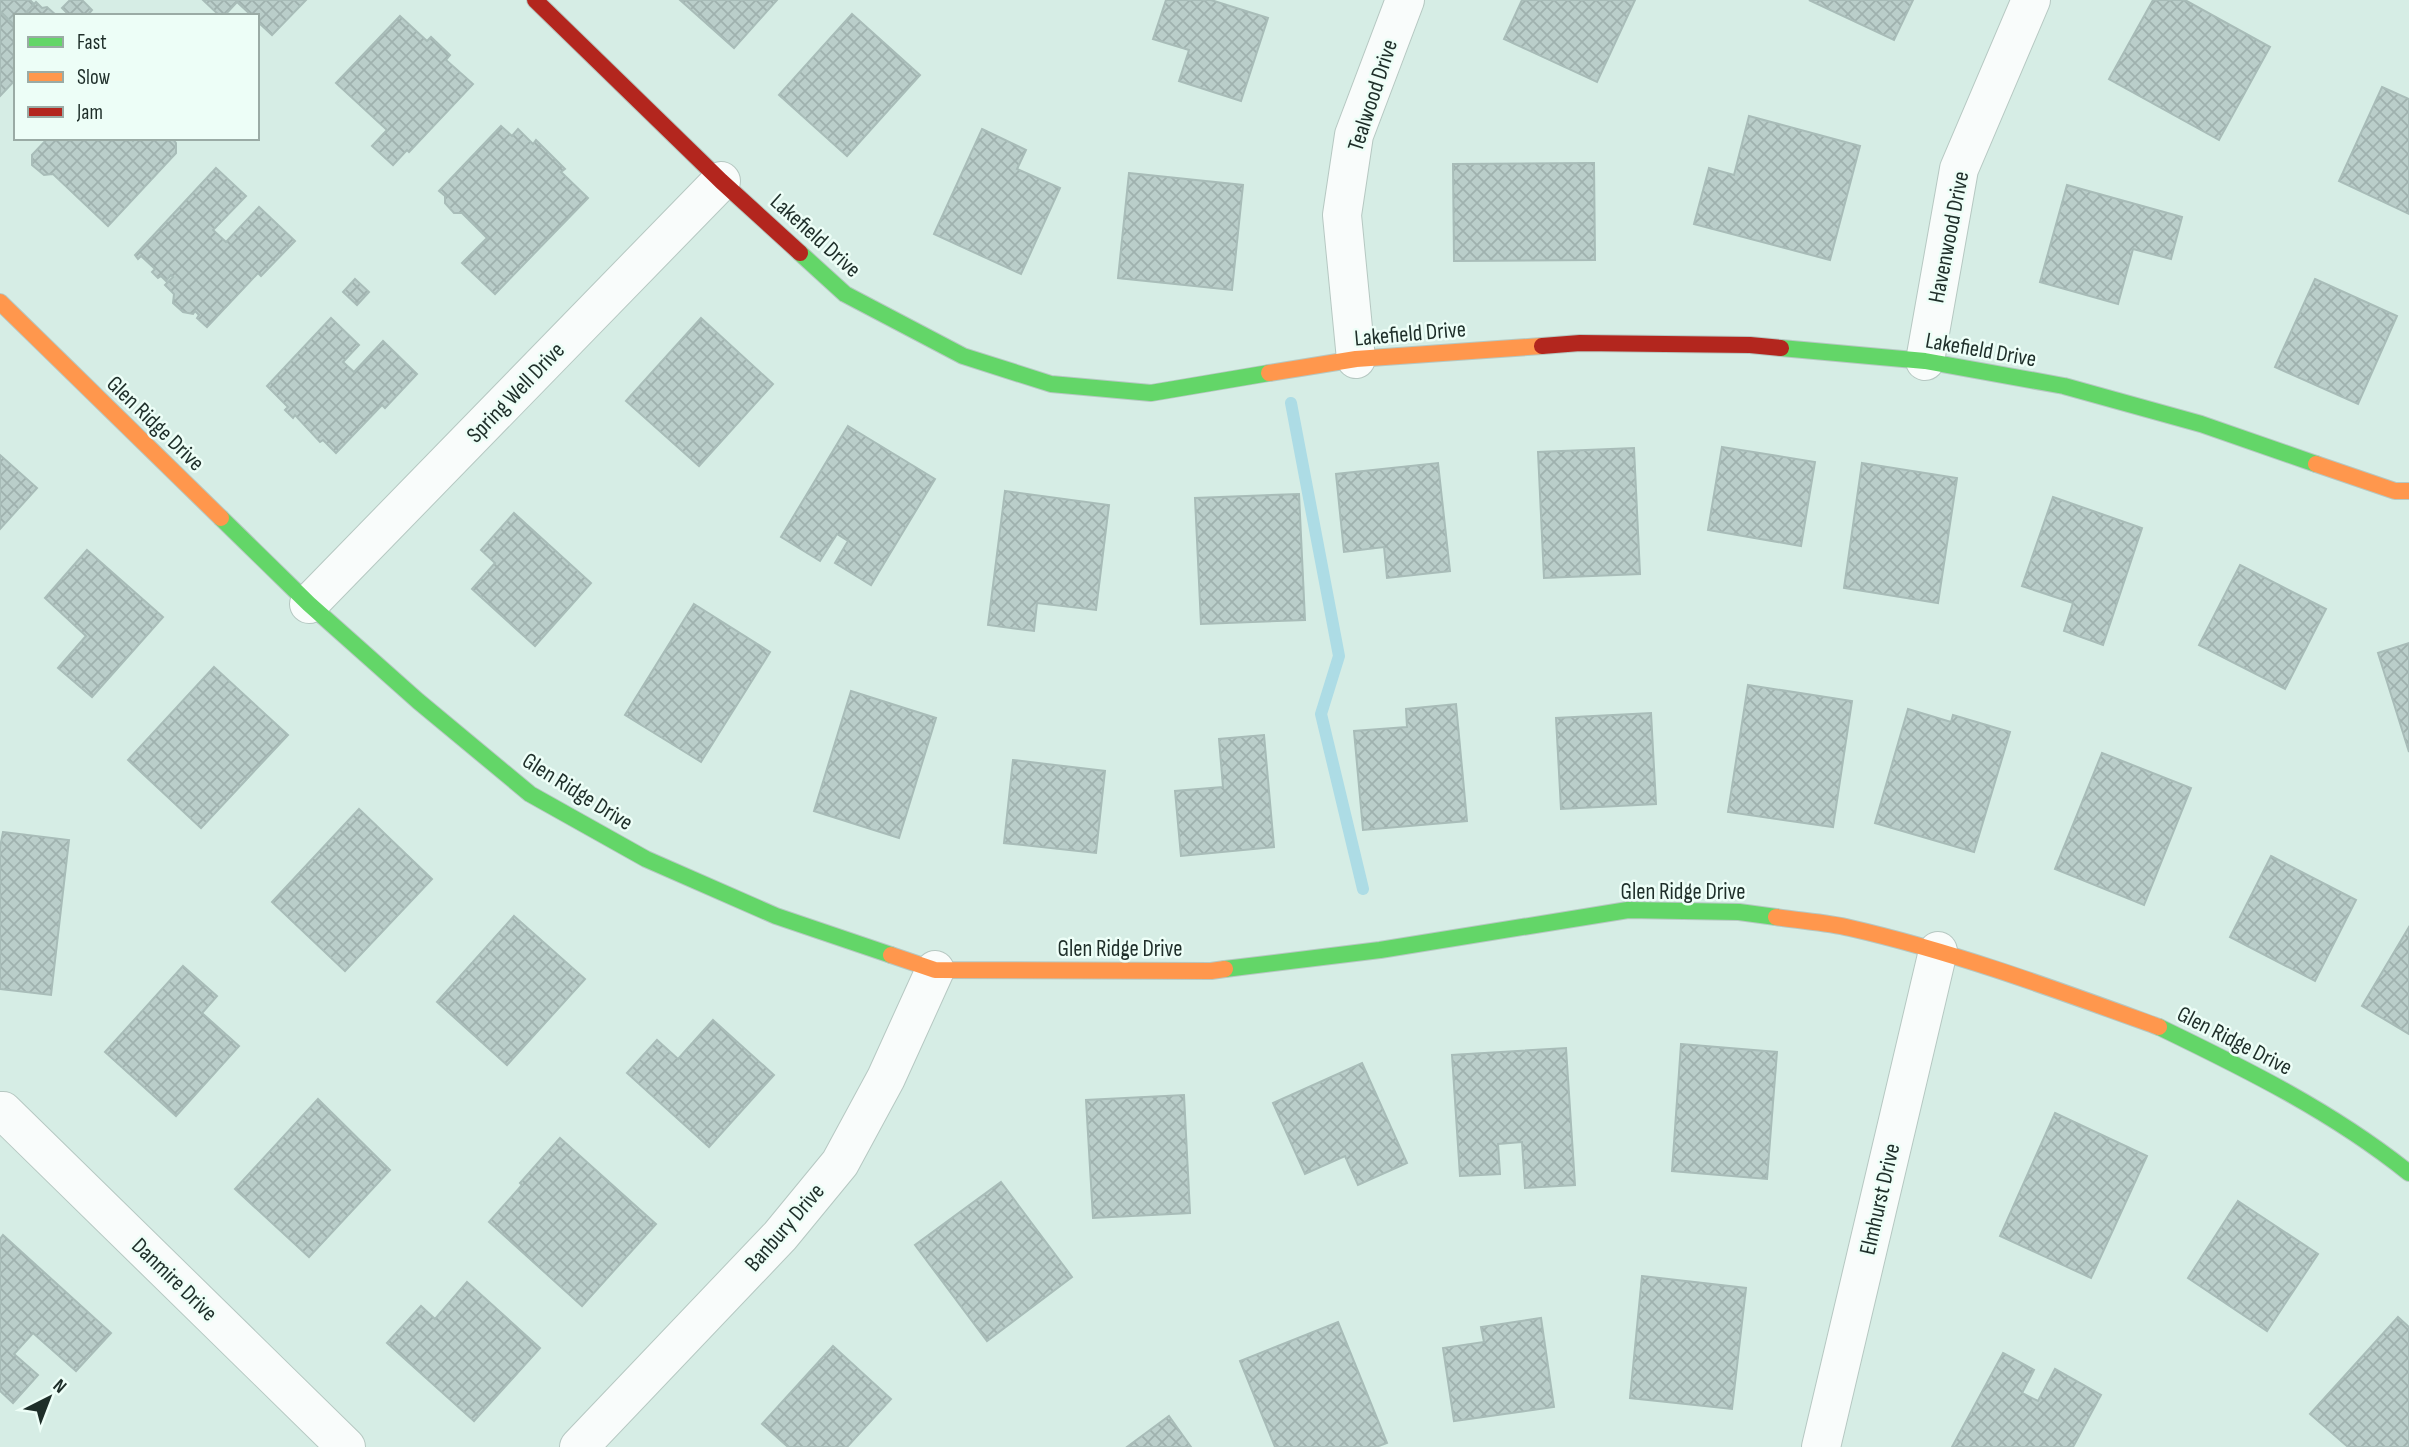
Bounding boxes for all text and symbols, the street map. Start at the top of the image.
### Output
legend [14,14,259,140]
text: Fast [77,30,107,55]
street label: Tealwood Drive [1342,36,1404,155]
text: Slow [77,65,111,90]
text: Jam [76,100,103,125]
street label: Havenwood Drive [1923,169,1975,305]
street label: Lakefield Drive [764,188,866,284]
street label: Lakefield Drive [1353,315,1467,353]
street label: Lakefield Drive [1923,326,2038,373]
street label: Spring Well Drive [461,337,571,449]
street label: Glen Ridge Drive [101,370,210,477]
street label: Glen Ridge Drive [517,747,638,837]
street label: Glen Ridge Drive [1620,878,1746,906]
street label: Glen Ridge Drive [1057,935,1183,963]
street label: Glen Ridge Drive [2172,1000,2297,1082]
street label: Elmhurst Drive [1854,1141,1906,1258]
street label: Banbury Drive [739,1178,831,1277]
street label: Danmire Drive [126,1232,223,1327]
north arrow [14,1363,84,1433]
text: N [48,1375,71,1398]

